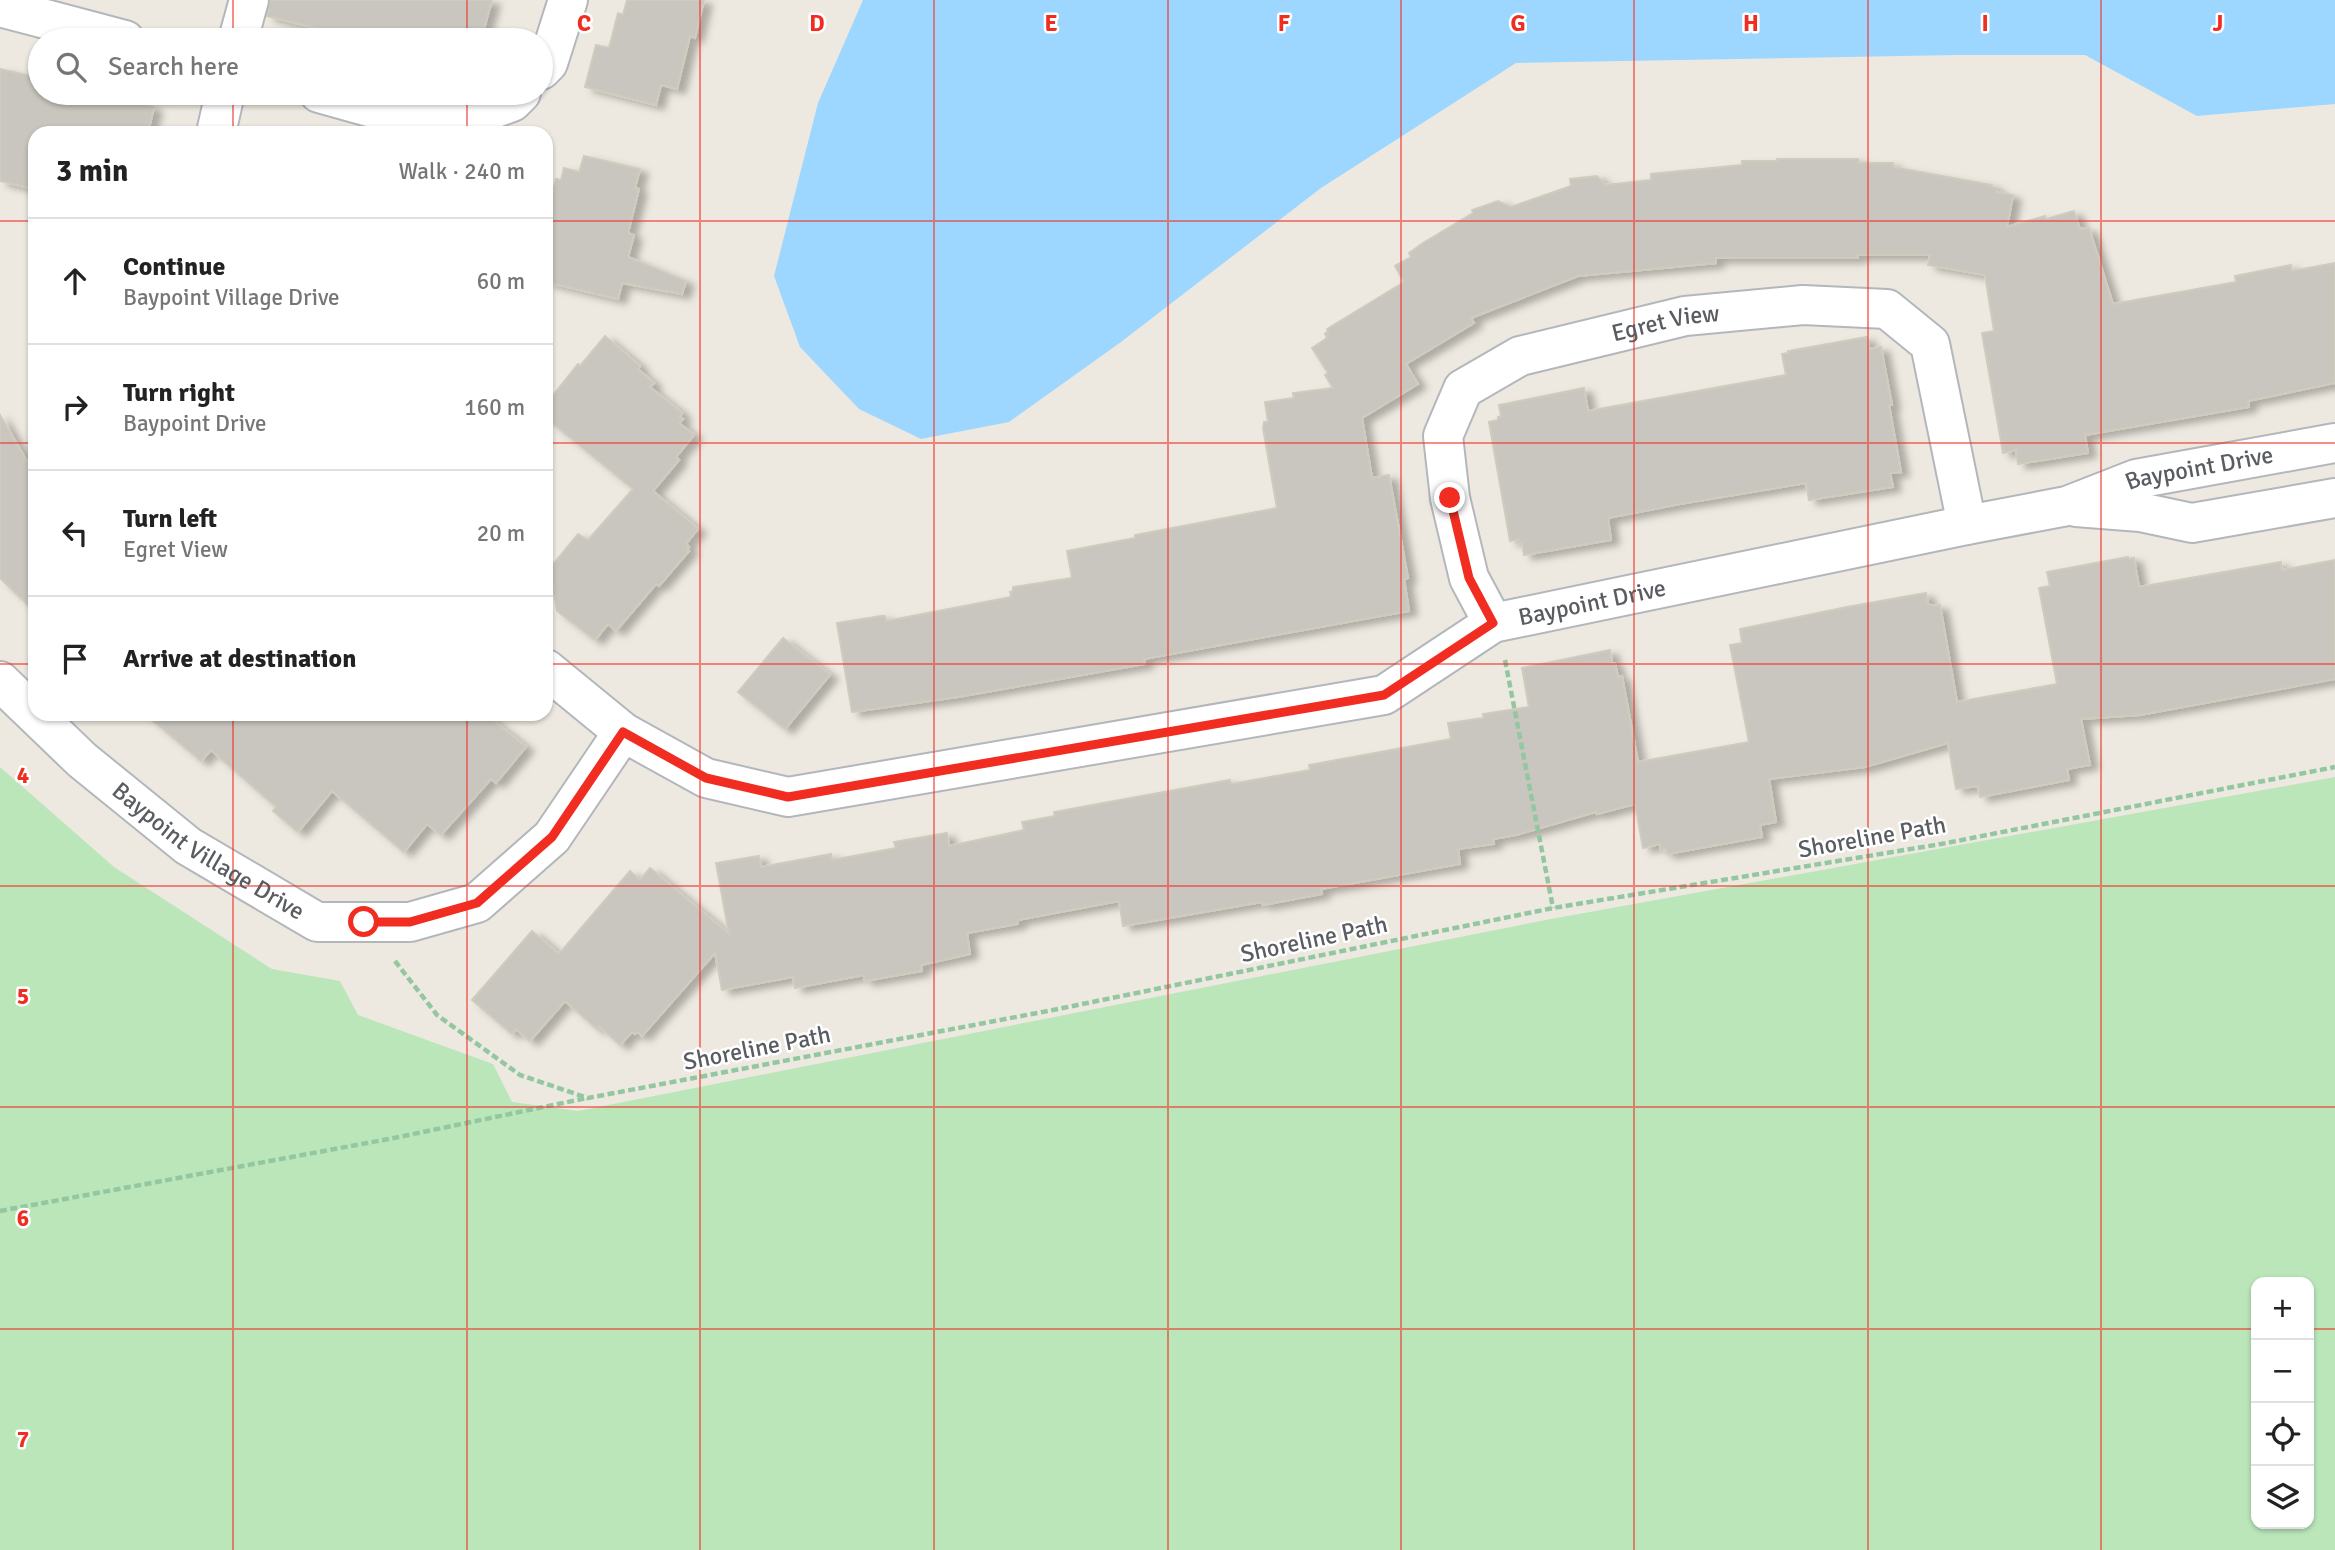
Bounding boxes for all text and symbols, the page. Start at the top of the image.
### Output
text: C [577,9,591,38]
text: D [809,9,825,38]
text: E [1044,9,1058,38]
text: F [1278,9,1290,38]
text: G [1510,9,1526,38]
text: H [1743,9,1759,38]
text: I [1981,9,1989,38]
text: J [2213,9,2223,38]
search box [28,28,553,105]
icon: search [52,48,90,86]
text: Search here [108,51,239,83]
text: 3 min [56,153,128,190]
text: Walk · 240 m [399,157,525,186]
text: Continue [123,251,225,283]
icon: ahead [56,262,94,300]
text: 60 m [477,267,525,296]
text: Baypoint Village Drive [123,283,340,312]
street label: Egret View [1608,298,1721,348]
text: Turn right [123,377,235,409]
icon: right [56,388,94,426]
text: 160 m [464,393,525,422]
text: Baypoint Drive [123,409,267,438]
street label: Baypoint Drive [2121,439,2276,497]
route end [1434,482,1465,513]
text: Turn left [123,503,217,535]
icon: left [56,514,94,552]
text: 20 m [477,519,525,548]
text: Egret View [123,535,228,564]
street label: Baypoint Drive [1516,573,1668,632]
icon: arrive [56,640,94,678]
text: Arrive at destination [123,643,356,675]
text: 4 [17,761,29,790]
street label: Baypoint Village Drive [106,775,310,926]
street label: Shoreline Path [1796,809,1948,865]
route start [348,906,379,937]
street label: Shoreline Path [1238,909,1390,969]
text: 5 [17,982,29,1011]
street label: Shoreline Path [681,1019,833,1077]
text: 6 [17,1204,29,1233]
map controls [2251,1277,2314,1529]
button: + [2251,1277,2314,1340]
button: − [2251,1340,2314,1403]
button: locate [2251,1403,2314,1466]
text: 7 [17,1425,29,1454]
button: layers [2251,1466,2314,1529]

